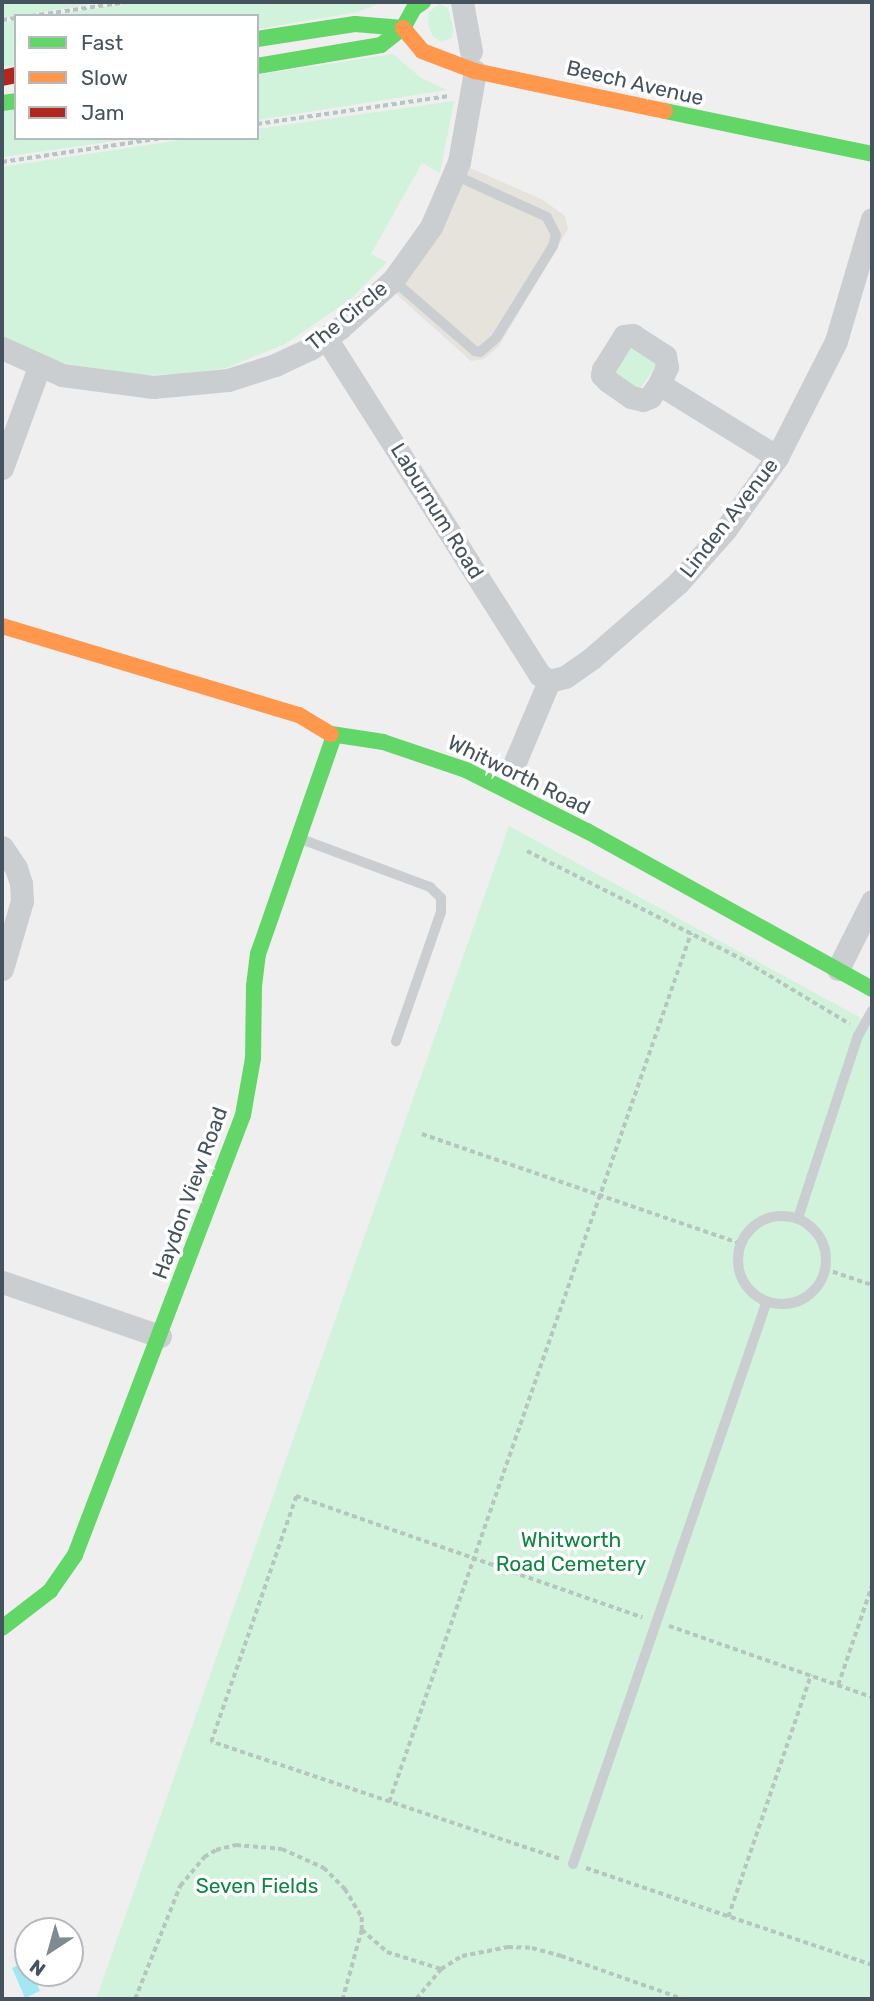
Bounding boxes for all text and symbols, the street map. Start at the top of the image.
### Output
legend [14,14,259,140]
text: Fast [81,30,123,55]
street label: Beech Avenue [564,55,706,111]
text: Slow [81,65,128,90]
text: Jam [81,100,125,125]
street label: The Circle [301,276,393,356]
street label: Laburnum Road [385,438,489,584]
street label: Linden Avenue [674,453,784,583]
street label: Whitworth Road [444,730,594,820]
street label: Haydon View Road [147,1103,233,1283]
park label: Whitworth Road Cemetery [496,1527,646,1577]
park label: Seven Fields [196,1873,318,1899]
north arrow [14,1917,84,1987]
text: N [25,1954,50,1981]

